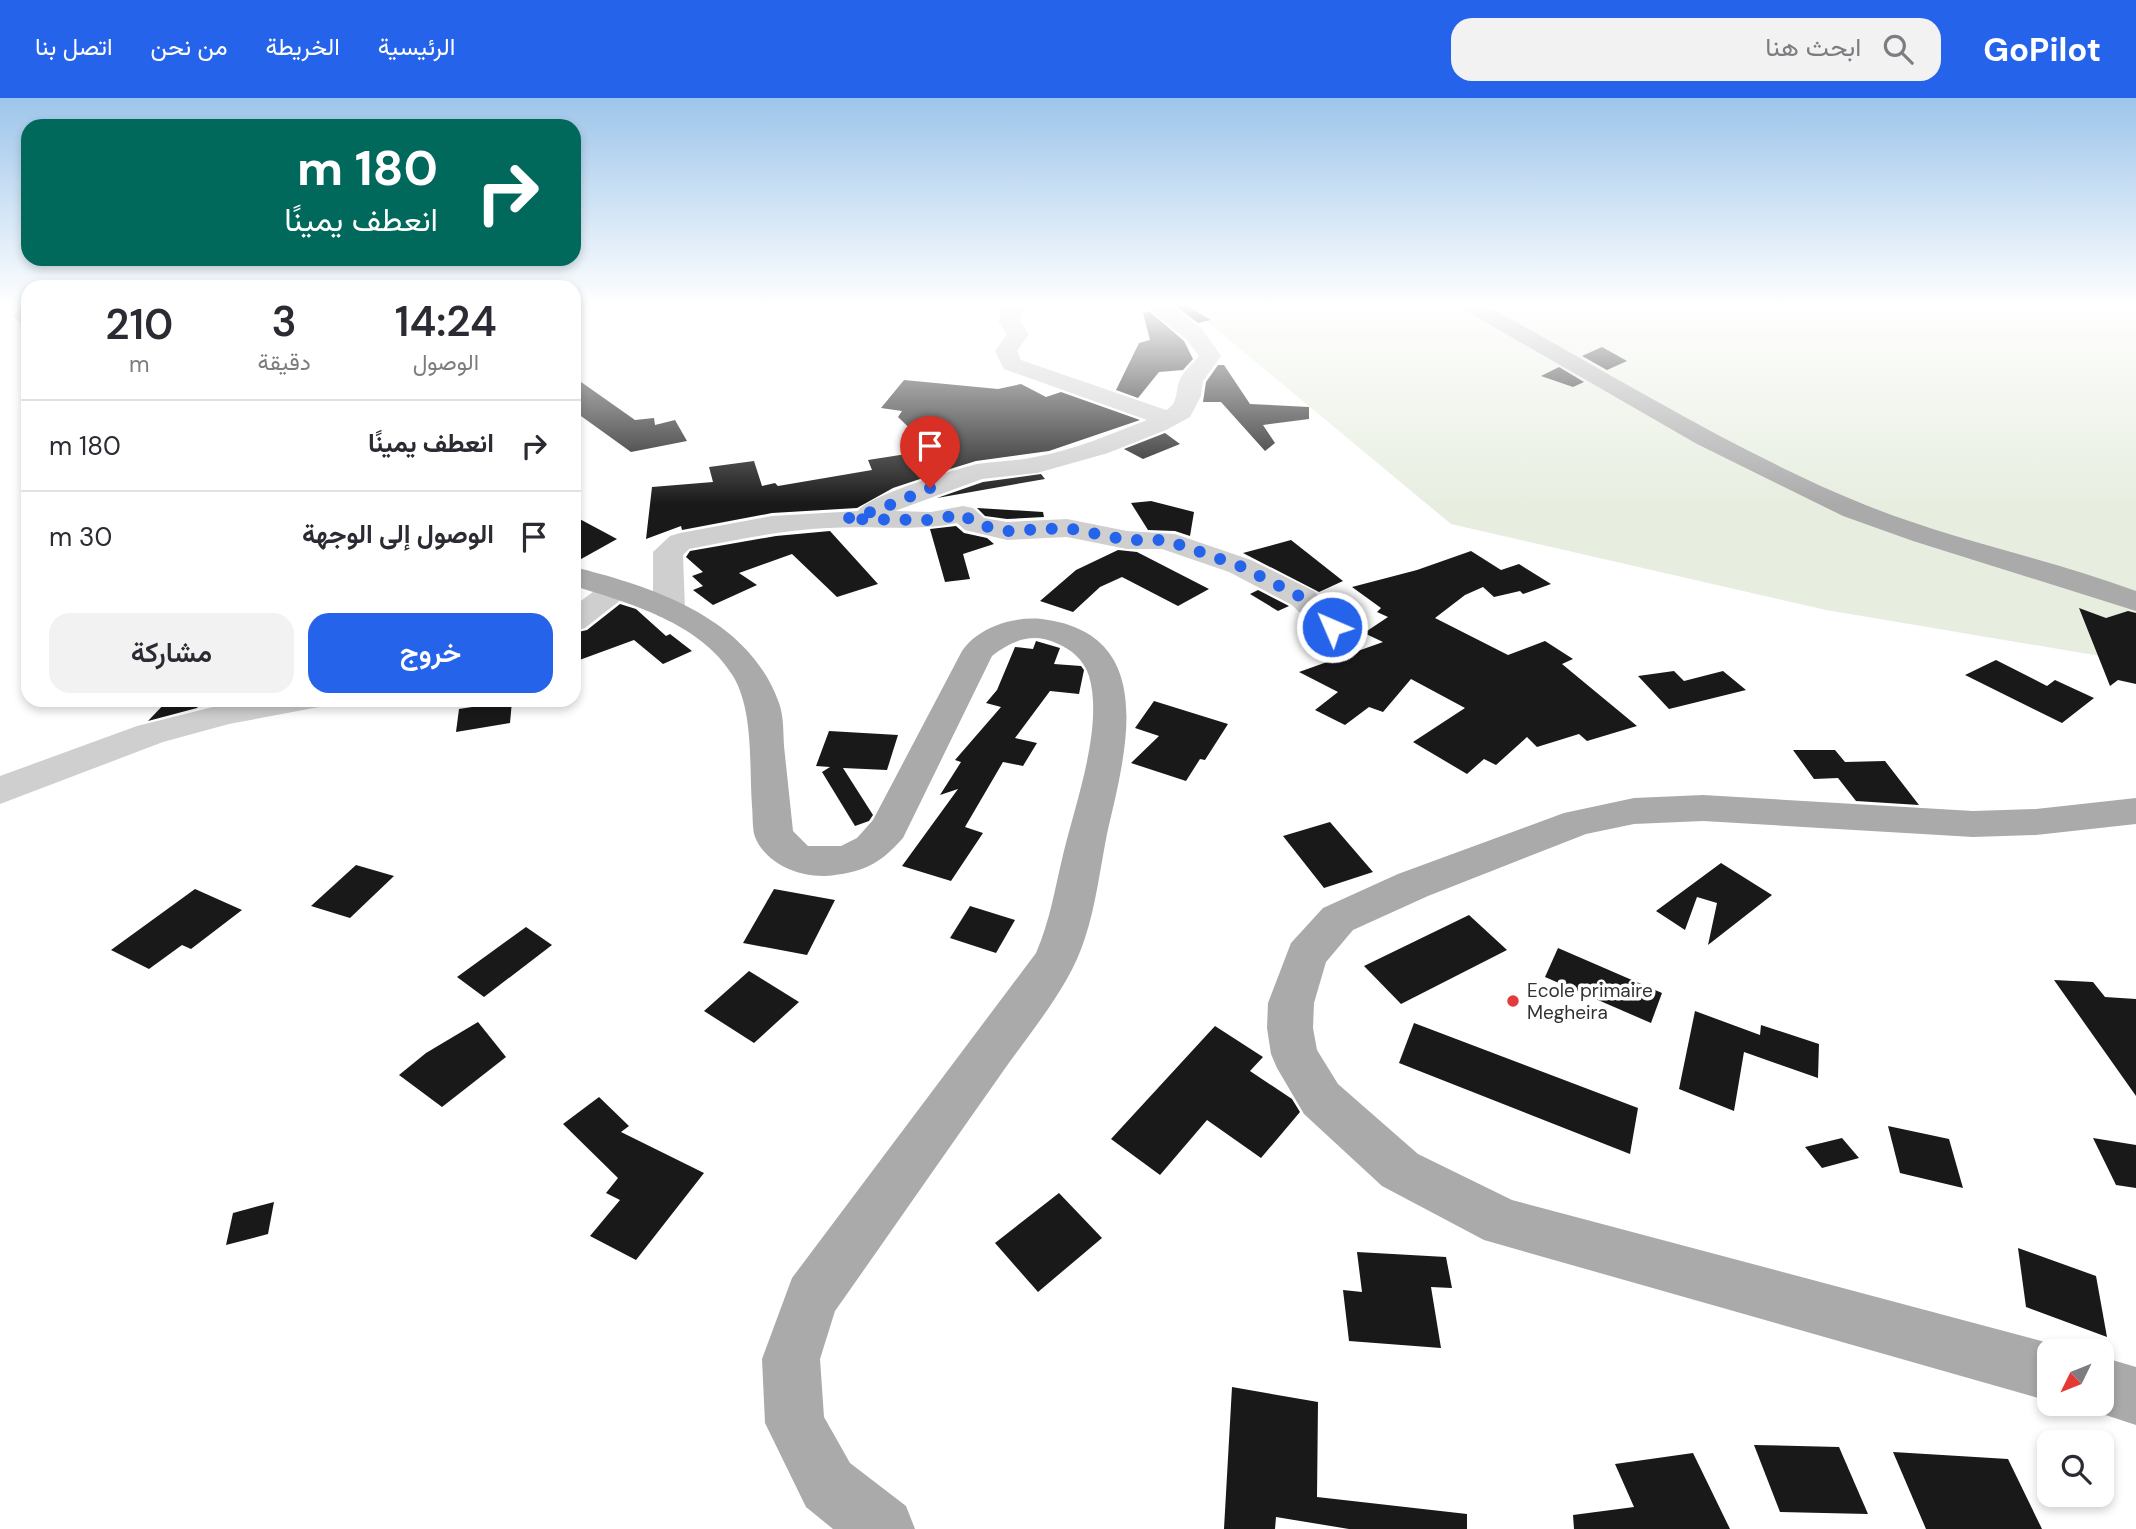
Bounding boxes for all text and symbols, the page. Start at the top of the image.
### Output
search box [1451,18,1941,81]
text: GoPilot [1983,28,2101,71]
text: ابحث هنا [1765,30,1861,64]
icon: search [1879,30,1917,68]
text: اتصل بنا [35,31,112,62]
text: من نحن [150,31,228,62]
text: الخريطة [266,31,340,62]
text: الرئيسية [378,31,455,62]
text: 180 m [297,136,438,200]
icon: right [462,147,553,238]
text: انعطف يمينًا [284,199,438,241]
text: 3 [271,294,297,349]
text: 14:24 [395,294,497,349]
text: 210 [105,297,173,352]
text: دقيقة [257,347,311,377]
text: الوصول [413,347,479,377]
text: m [129,349,149,379]
pin [900,416,960,488]
text: انعطف يمينًا [368,426,494,460]
icon: right [515,427,553,465]
icon: arrive [911,427,949,465]
text: 180 m [49,429,121,463]
text: الوصول إلى الوجهة [302,517,494,551]
icon: arrive [515,518,553,556]
text: 30 m [49,520,112,554]
position arrow [1295,590,1369,664]
button: مشاركة [49,613,294,693]
button: خروج [308,613,553,693]
place label: Ecole primaire Megheira [1527,978,1653,1025]
marker: Ecole primaire Megheira [1505,993,1521,1009]
north arrow [2037,1339,2114,1416]
map controls [2037,1339,2114,1507]
button: search [2037,1430,2114,1507]

